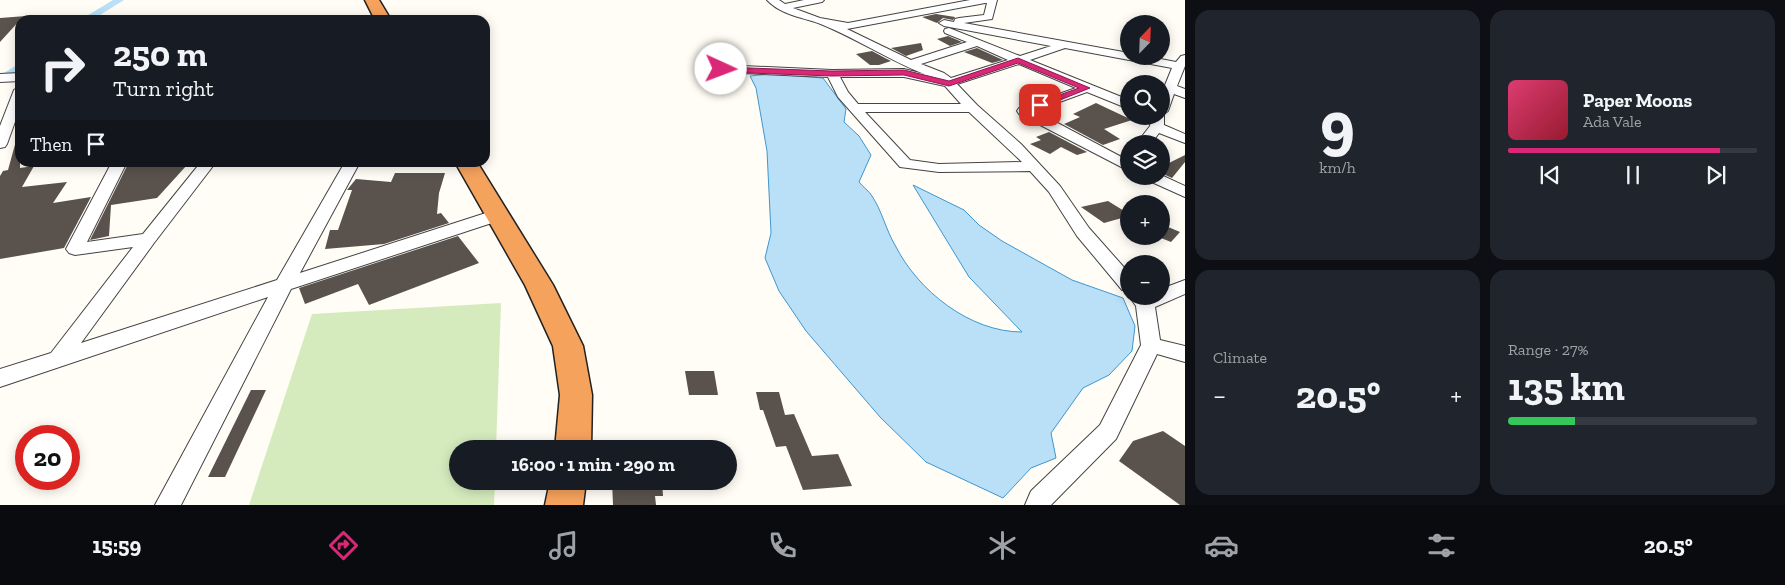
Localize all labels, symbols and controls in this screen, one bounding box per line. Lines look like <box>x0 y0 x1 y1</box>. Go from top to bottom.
north arrow <box>1120 15 1170 65</box>
map controls <box>1120 15 1170 305</box>
text: 250 m <box>113 33 207 75</box>
icon: right <box>30 35 95 100</box>
position arrow <box>694 42 746 94</box>
text: Turn right <box>113 75 214 102</box>
button: search <box>1120 75 1170 125</box>
pin <box>1019 84 1061 126</box>
text: 9 <box>1320 86 1355 164</box>
text: Paper Moons <box>1583 89 1692 112</box>
icon: arrive <box>1026 91 1054 119</box>
text: Ada Vale <box>1583 112 1642 131</box>
icon: arrive <box>82 130 110 158</box>
text: Then <box>30 133 72 156</box>
button: layers <box>1120 135 1170 185</box>
text: km/h <box>1319 158 1356 177</box>
icon: previous <box>1536 161 1564 189</box>
icon: pause <box>1619 161 1647 189</box>
icon: next <box>1702 161 1730 189</box>
button: + <box>1120 195 1170 245</box>
button: − <box>1120 255 1170 305</box>
text: Range · 27% <box>1508 340 1589 359</box>
text: Climate <box>1213 348 1267 367</box>
text: 135 km <box>1508 364 1625 410</box>
text: 20.5° <box>1296 372 1380 418</box>
text: − <box>1213 379 1226 412</box>
text: + <box>1450 379 1462 412</box>
speed limit sign: 20 <box>15 425 80 490</box>
text: 16:00 · 1 min · 290 m <box>511 453 675 476</box>
icon: directions <box>326 528 361 563</box>
icon: music <box>546 528 581 563</box>
icon: phone <box>765 528 800 563</box>
icon: climate <box>985 528 1020 563</box>
icon: car <box>1204 528 1239 563</box>
icon: filters <box>1424 528 1459 563</box>
text: 15:59 <box>92 532 141 559</box>
text: 20.5° <box>1644 532 1693 559</box>

